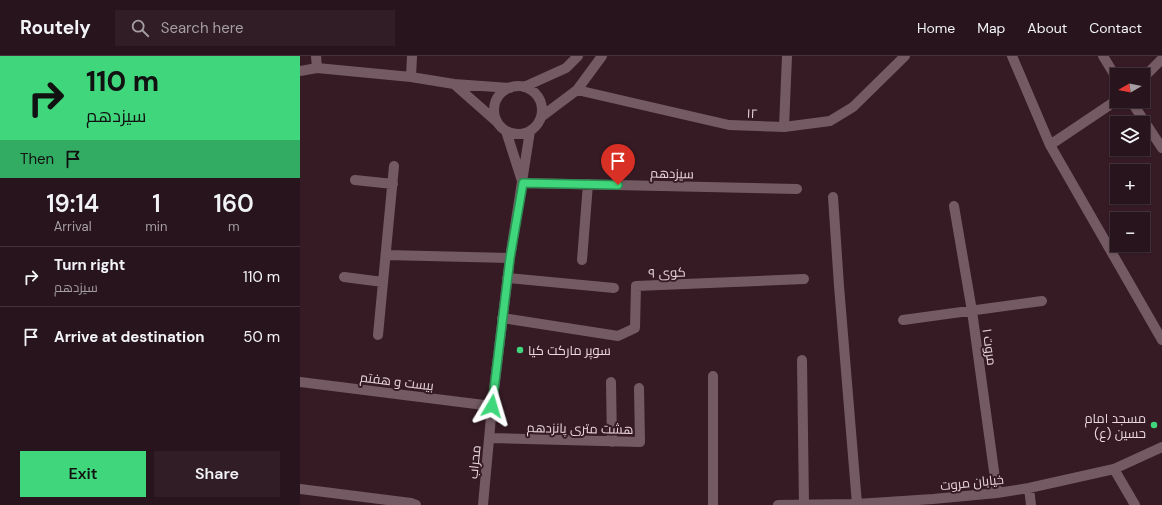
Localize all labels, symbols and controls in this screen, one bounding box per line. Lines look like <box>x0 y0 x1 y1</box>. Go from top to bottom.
search box <box>115 10 395 46</box>
text: Routely <box>20 15 91 40</box>
icon: search <box>129 17 151 39</box>
text: Search here <box>161 18 243 38</box>
text: Home <box>917 19 955 37</box>
text: Map <box>977 19 1005 37</box>
text: About <box>1027 19 1067 37</box>
text: Contact <box>1089 19 1142 37</box>
text: 110 m <box>86 63 159 100</box>
north arrow <box>1110 68 1150 108</box>
map controls <box>1110 68 1150 252</box>
icon: right <box>20 72 72 124</box>
text: سیزدهم <box>86 104 146 128</box>
street label: ۱۲ <box>746 105 758 122</box>
button: layers <box>1110 116 1150 156</box>
pin <box>601 144 635 185</box>
icon: arrive <box>62 148 84 170</box>
text: Then <box>20 149 54 169</box>
icon: arrive <box>607 150 629 172</box>
button: + <box>1110 164 1150 204</box>
street label: سیزدهم <box>650 165 694 183</box>
text: 19:14 <box>46 188 99 219</box>
text: 1 <box>152 188 161 219</box>
text: 160 <box>214 188 254 219</box>
button: − <box>1110 212 1150 252</box>
text: Arrival <box>54 218 92 235</box>
text: min <box>145 218 167 235</box>
text: m <box>228 218 239 235</box>
text: Turn right <box>54 255 125 275</box>
street label: کوی ۹ <box>648 263 686 282</box>
icon: right <box>20 266 42 288</box>
text: 110 m <box>243 267 280 287</box>
text: سیزدهم <box>54 279 98 296</box>
icon: arrive <box>20 326 42 348</box>
text: Arrive at destination <box>54 327 205 347</box>
text: 50 m <box>243 327 280 347</box>
street label: مروت ۱ <box>979 328 1001 367</box>
place label: سوپر مارکت کیا <box>528 342 611 360</box>
marker: سوپر مارکت کیا <box>515 345 525 355</box>
street label: بیست و هفتم <box>359 369 435 395</box>
position arrow <box>471 385 513 427</box>
place label: مسجد امام حسین (ع) <box>1084 410 1146 442</box>
street label: هشت متری پانزدهم <box>527 419 633 439</box>
marker: مسجد امام حسین (ع) <box>1149 420 1159 430</box>
street label: محراب <box>464 444 485 480</box>
button: Exit <box>20 451 146 497</box>
button: Share <box>154 451 280 497</box>
street label: خیابان مروت <box>939 471 1005 494</box>

